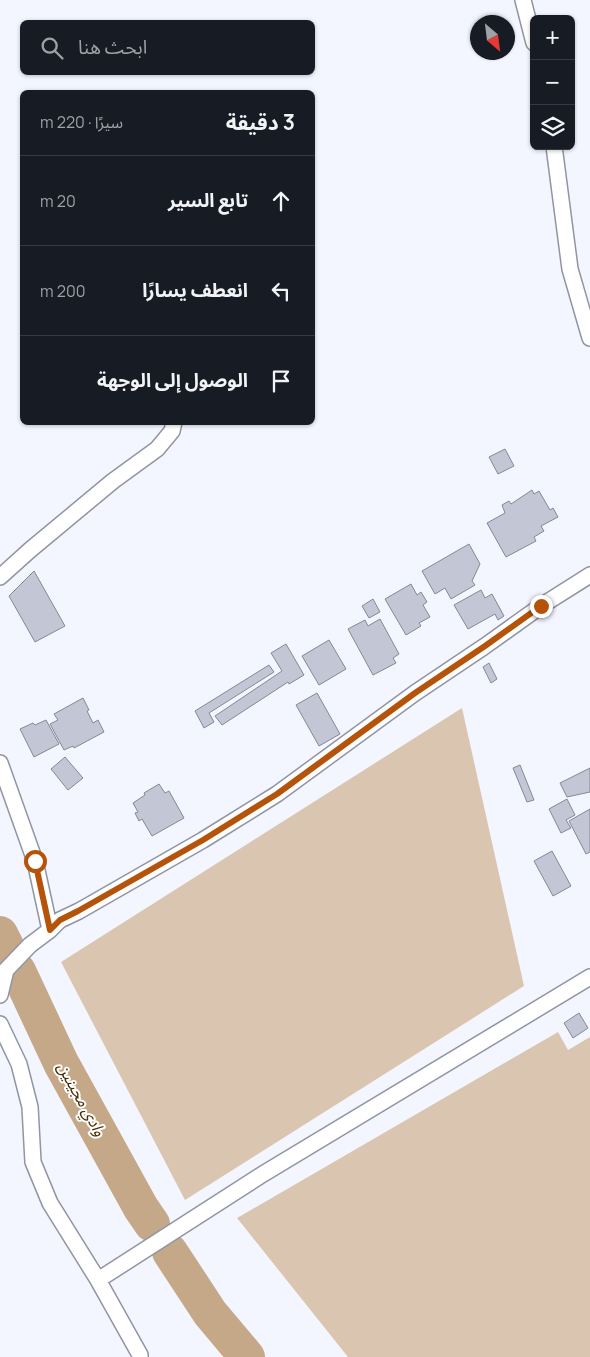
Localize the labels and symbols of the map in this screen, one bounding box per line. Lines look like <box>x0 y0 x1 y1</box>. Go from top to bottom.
north arrow <box>470 15 515 60</box>
route end <box>530 595 553 618</box>
route start <box>24 850 47 873</box>
water label: وادي مجينين <box>50 1058 111 1141</box>

